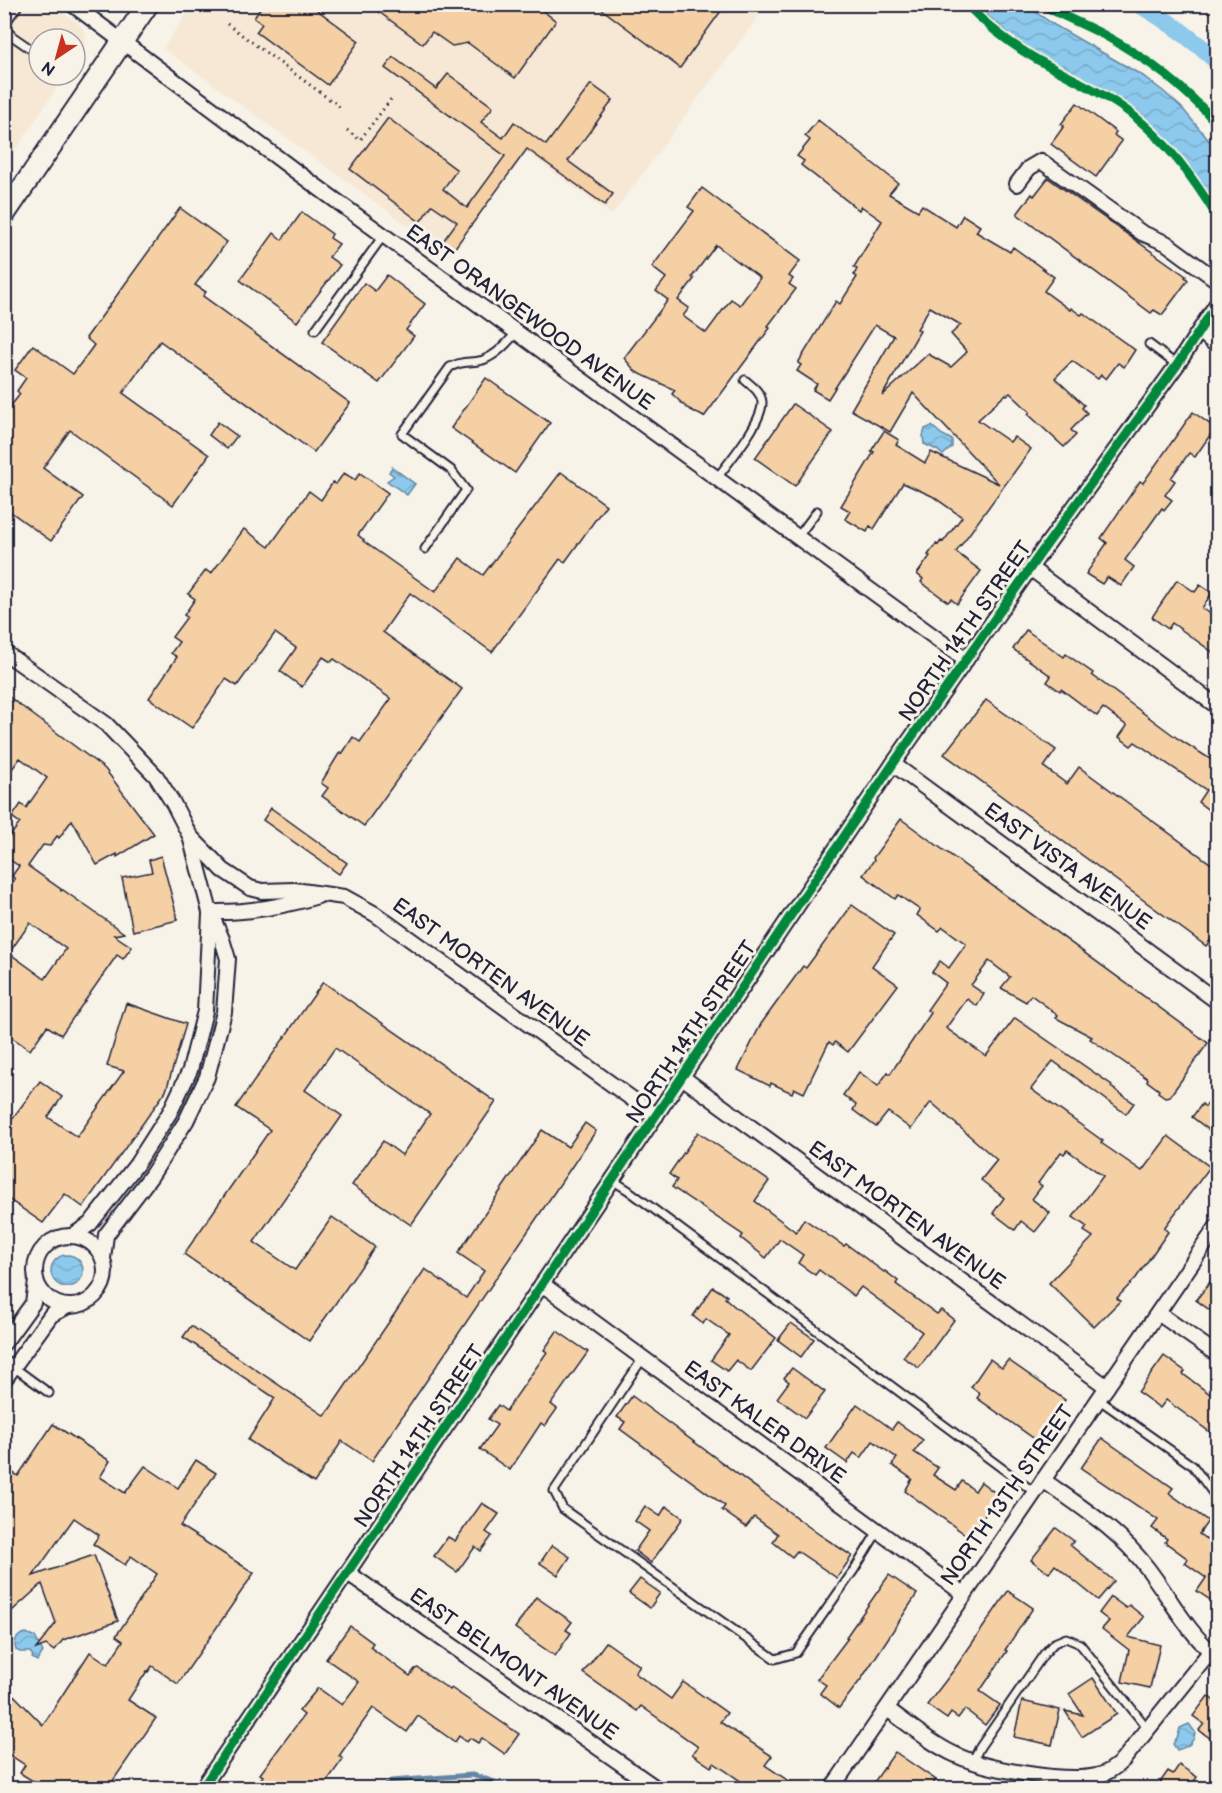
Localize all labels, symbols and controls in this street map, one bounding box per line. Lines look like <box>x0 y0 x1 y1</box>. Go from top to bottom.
north arrow <box>27 27 87 87</box>
text: N <box>39 57 60 79</box>
street label: EAST ORANGEWOOD AVENUE <box>401 219 659 416</box>
street label: NORTH 14TH STREET <box>894 536 1037 726</box>
street label: EAST VISTA AVENUE <box>979 797 1156 935</box>
street label: EAST MORTEN AVENUE <box>387 893 594 1052</box>
street label: NORTH 14TH STREET <box>621 936 762 1128</box>
street label: EAST MORTEN AVENUE <box>803 1136 1010 1295</box>
street label: NORTH 14TH STREET <box>349 1340 490 1532</box>
street label: EAST KALER DRIVE <box>679 1355 850 1489</box>
street label: NORTH 13TH STREET <box>936 1400 1079 1590</box>
street label: EAST BELMONT AVENUE <box>405 1583 623 1746</box>

